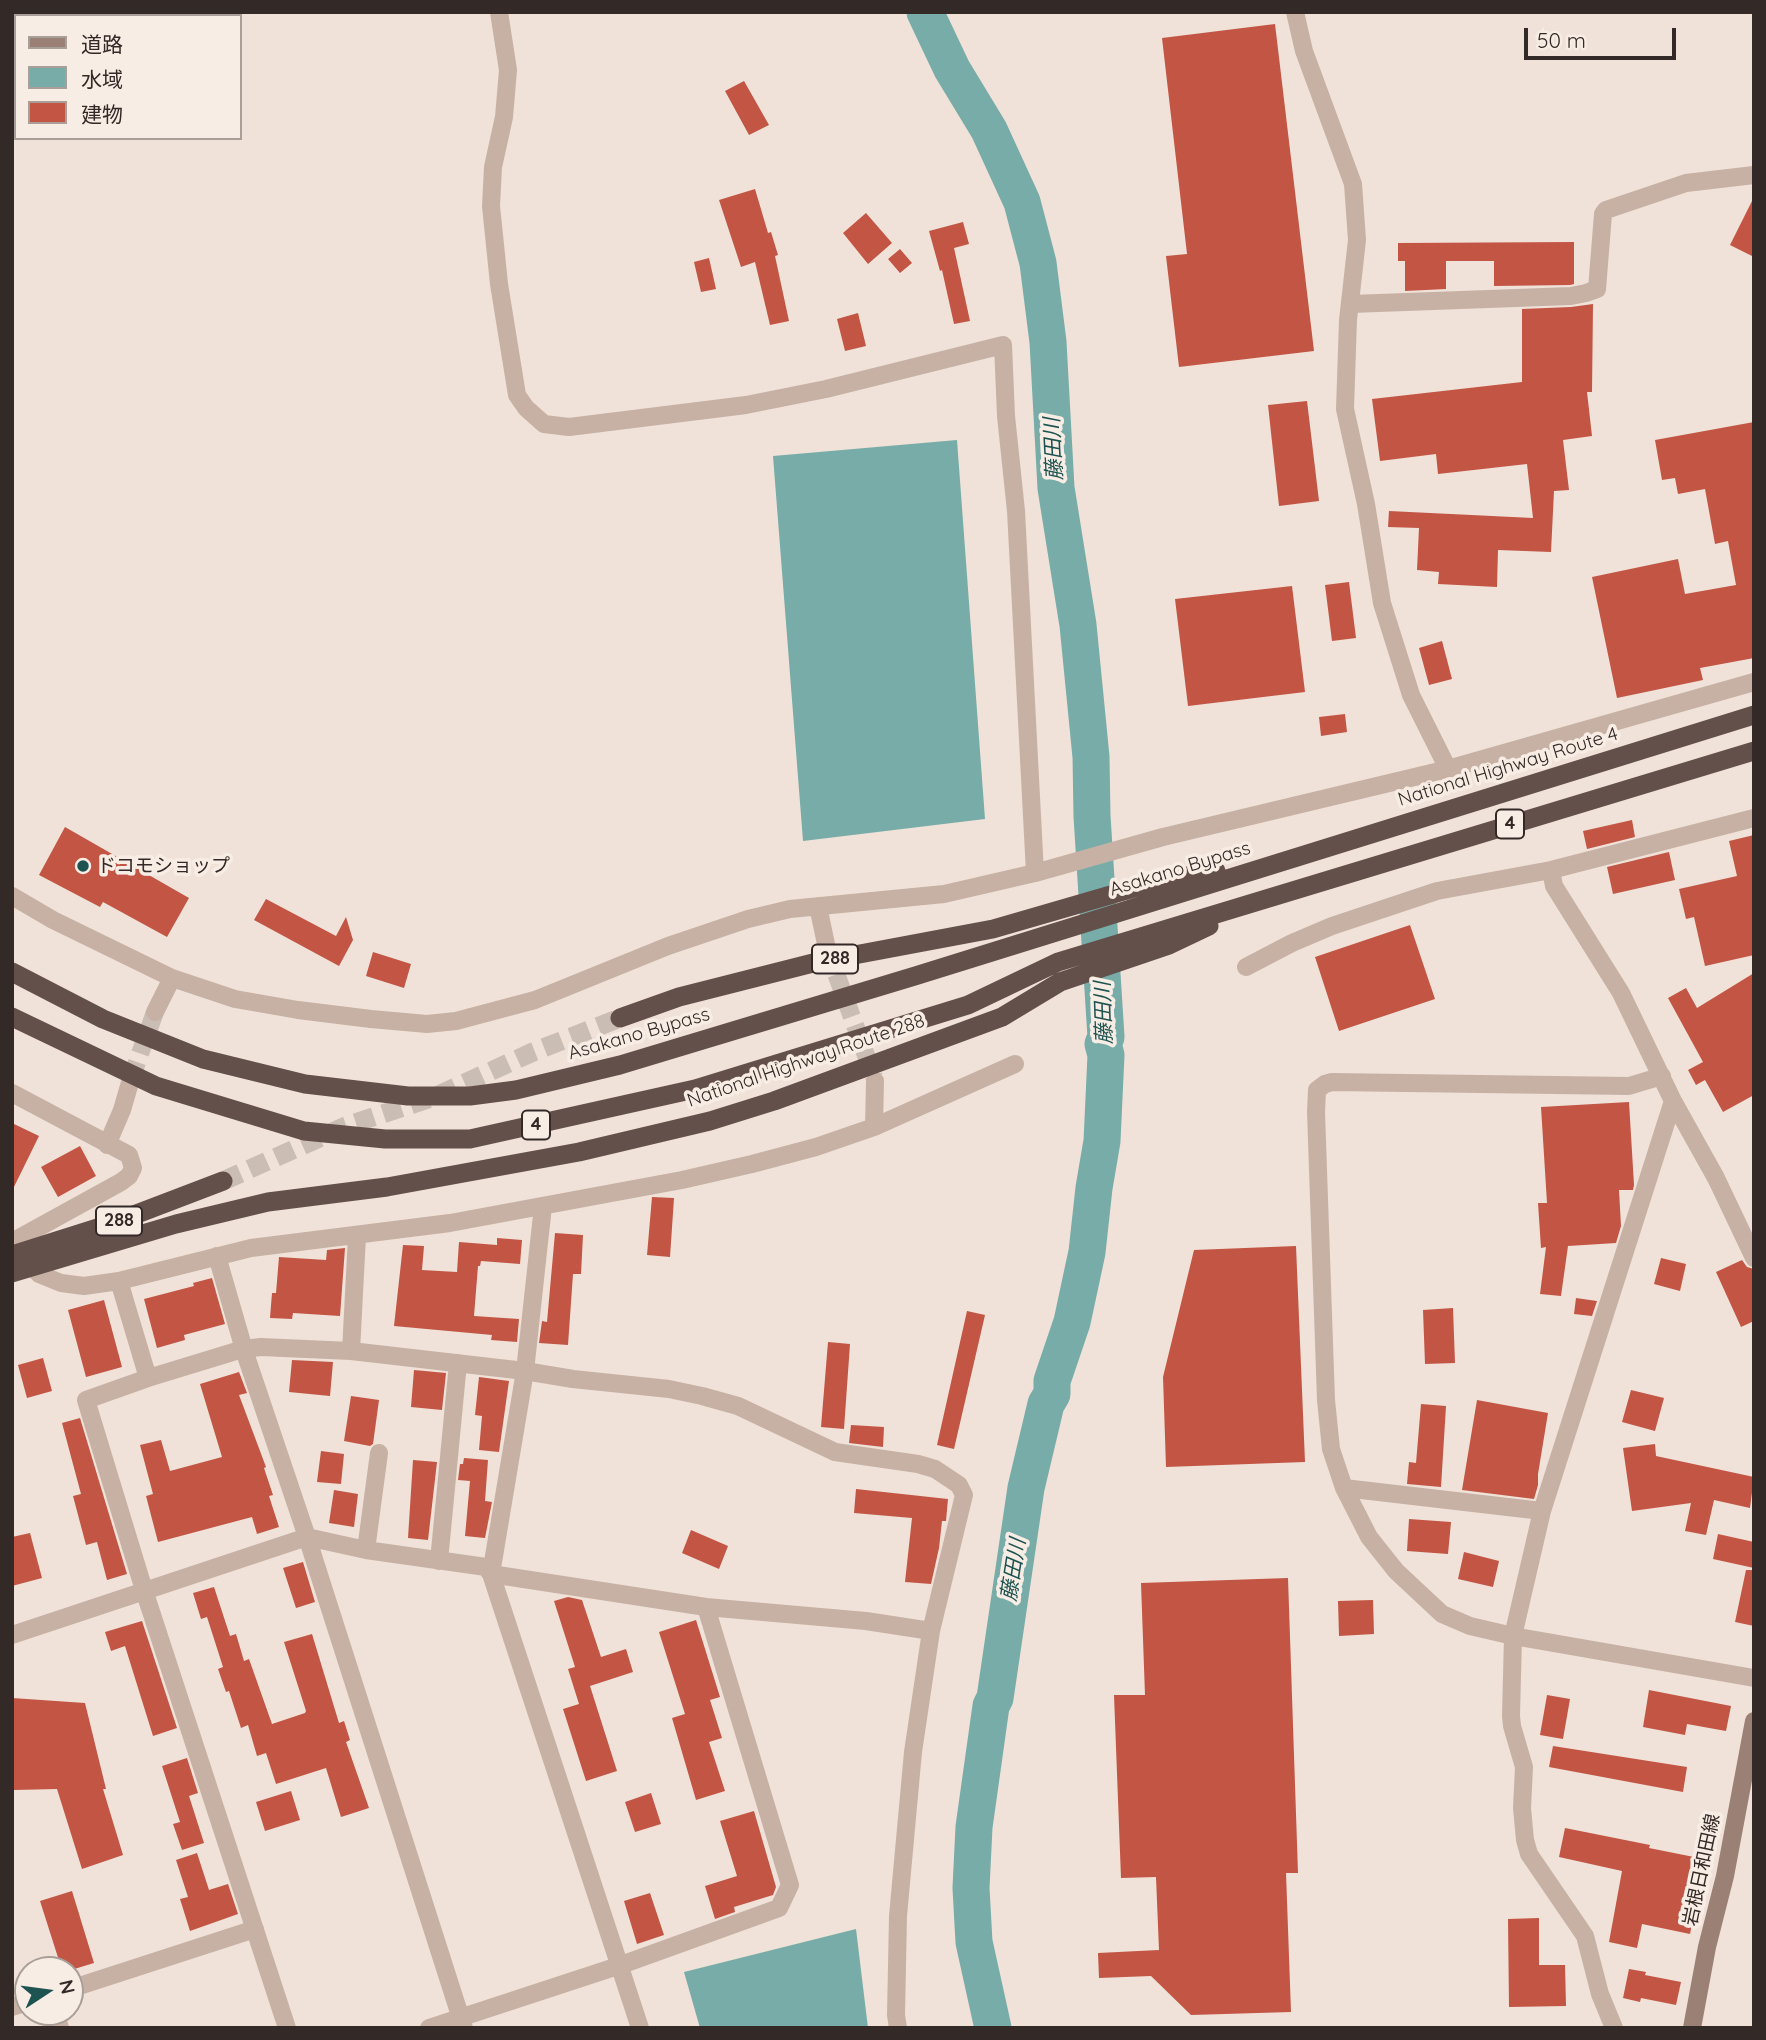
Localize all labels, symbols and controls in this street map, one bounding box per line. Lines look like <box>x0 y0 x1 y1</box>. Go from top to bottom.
legend <box>14 14 242 140</box>
scale bar <box>1528 14 1680 58</box>
text: 50 m <box>1537 27 1586 53</box>
text: 道路 <box>81 31 123 57</box>
text: 水域 <box>81 66 123 92</box>
text: 建物 <box>81 101 123 127</box>
water label: 藤田川 <box>1040 417 1068 481</box>
street label: National Highway Route 4 <box>1395 723 1621 811</box>
road number: 4 <box>1496 810 1524 838</box>
street label: Asakano Bypass <box>1107 837 1253 901</box>
place label: ドコモショップ <box>97 855 230 877</box>
marker: ドコモショップ <box>75 858 91 874</box>
road number: 288 <box>812 944 858 974</box>
water label: 藤田川 <box>1090 981 1118 1045</box>
street label: Asakano Bypass <box>566 1003 712 1065</box>
street label: National Highway Route 288 <box>684 1010 928 1112</box>
road number: 4 <box>522 1110 550 1140</box>
road number: 288 <box>96 1206 142 1236</box>
water label: 藤田川 <box>997 1537 1031 1603</box>
street label: 岩根日和田線 <box>1679 1812 1725 1928</box>
north arrow <box>14 1956 84 2026</box>
text: N <box>54 1977 81 1996</box>

